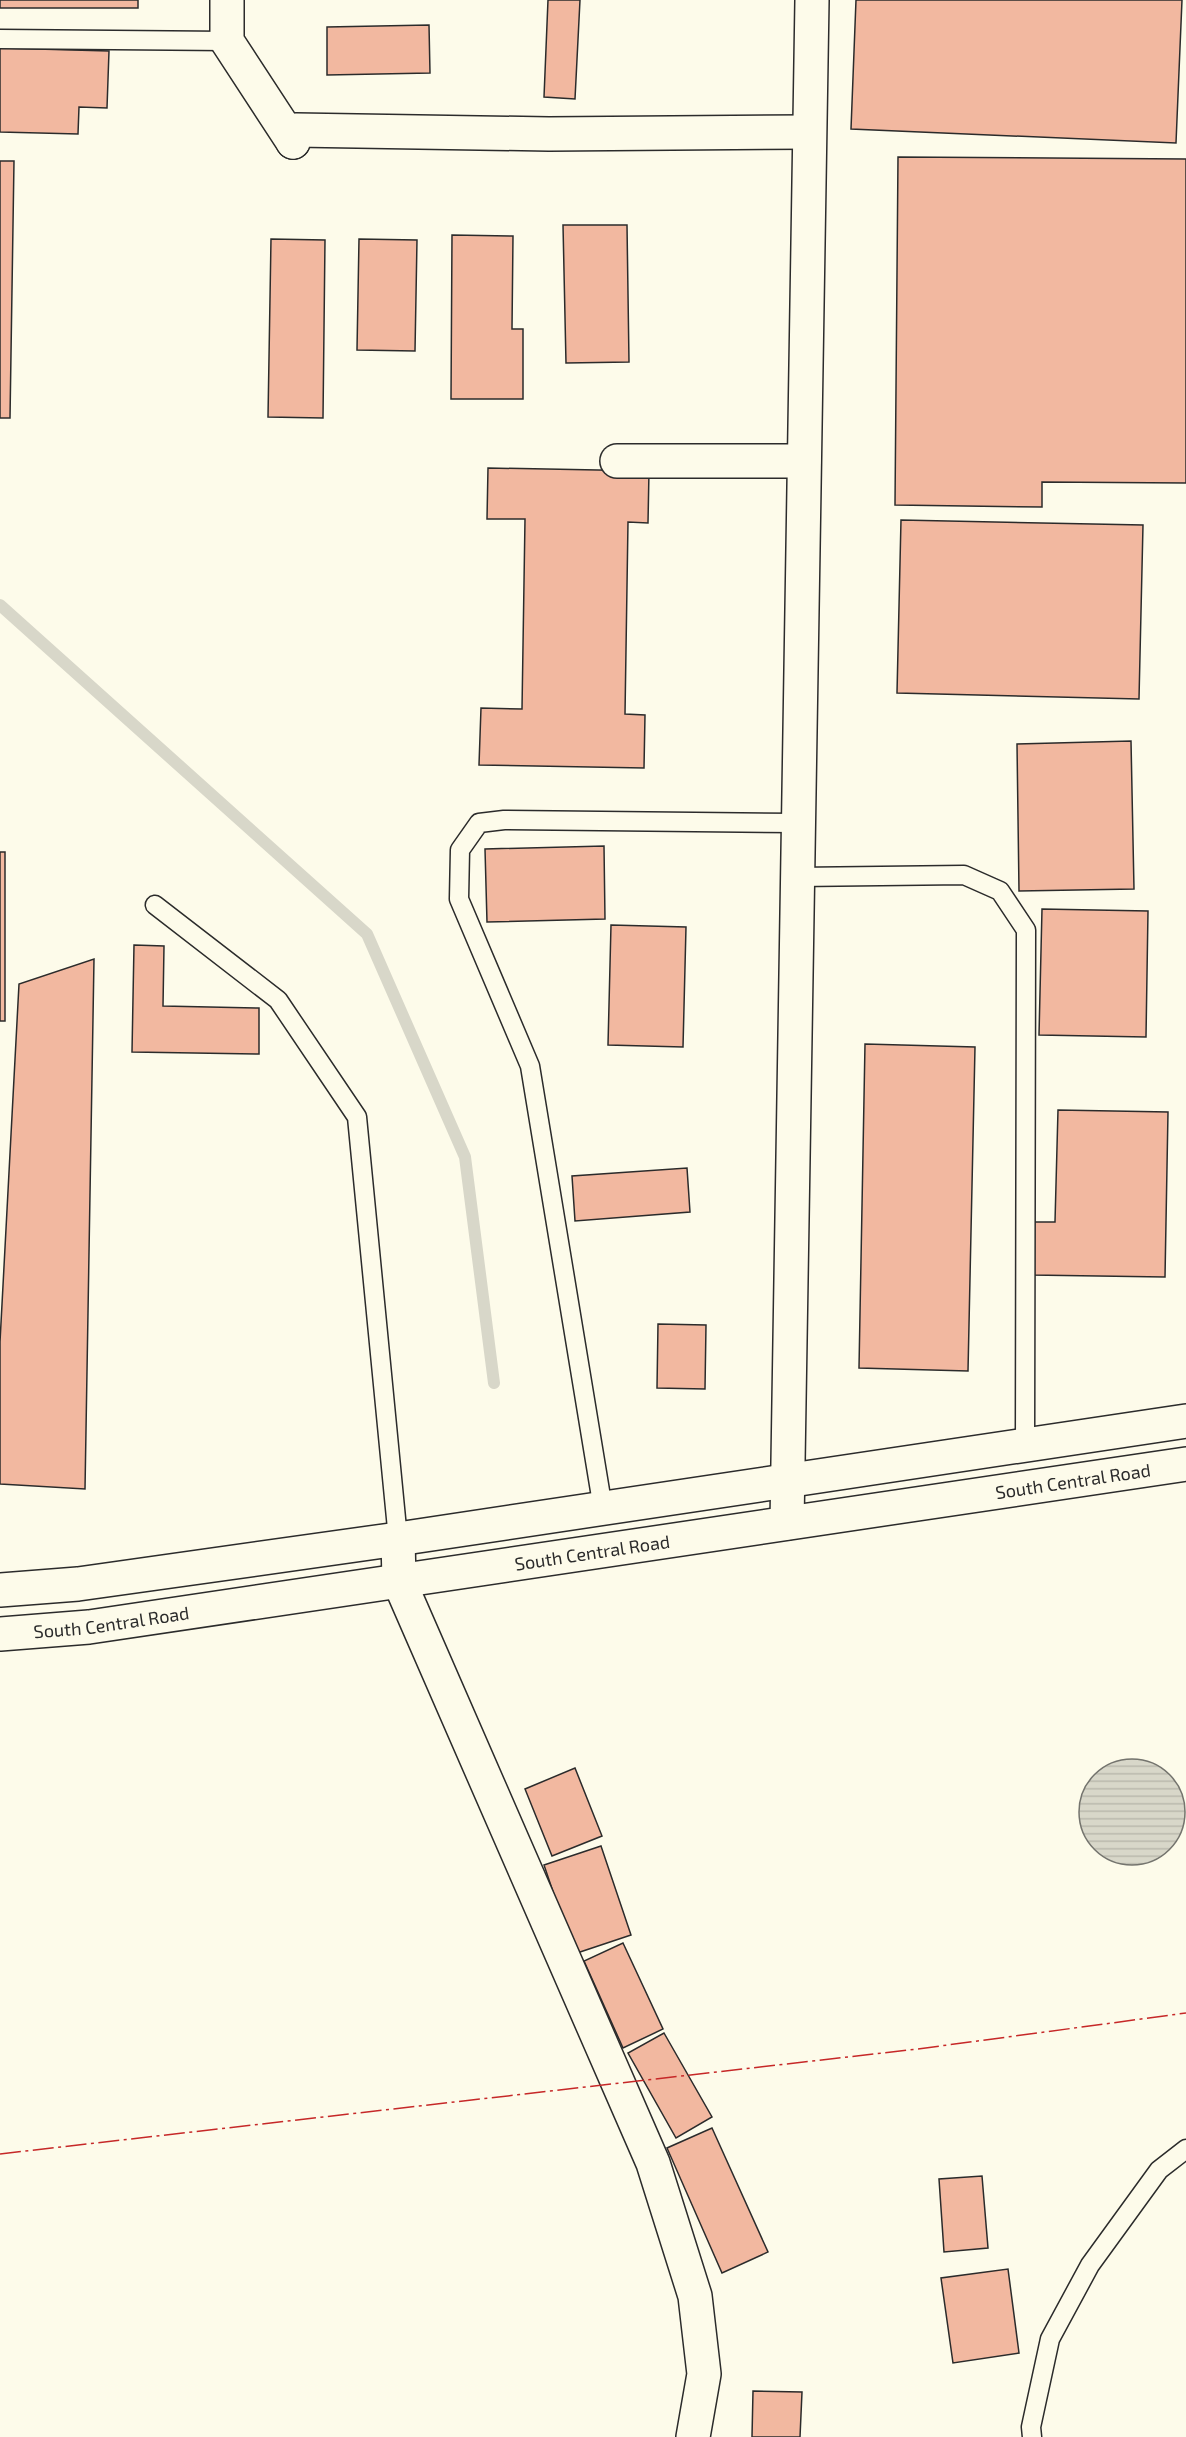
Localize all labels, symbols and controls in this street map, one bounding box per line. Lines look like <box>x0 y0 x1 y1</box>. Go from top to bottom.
street label: South Central Road <box>994 1458 1152 1503</box>
street label: South Central Road <box>513 1530 671 1575</box>
street label: South Central Road <box>33 1601 191 1642</box>

